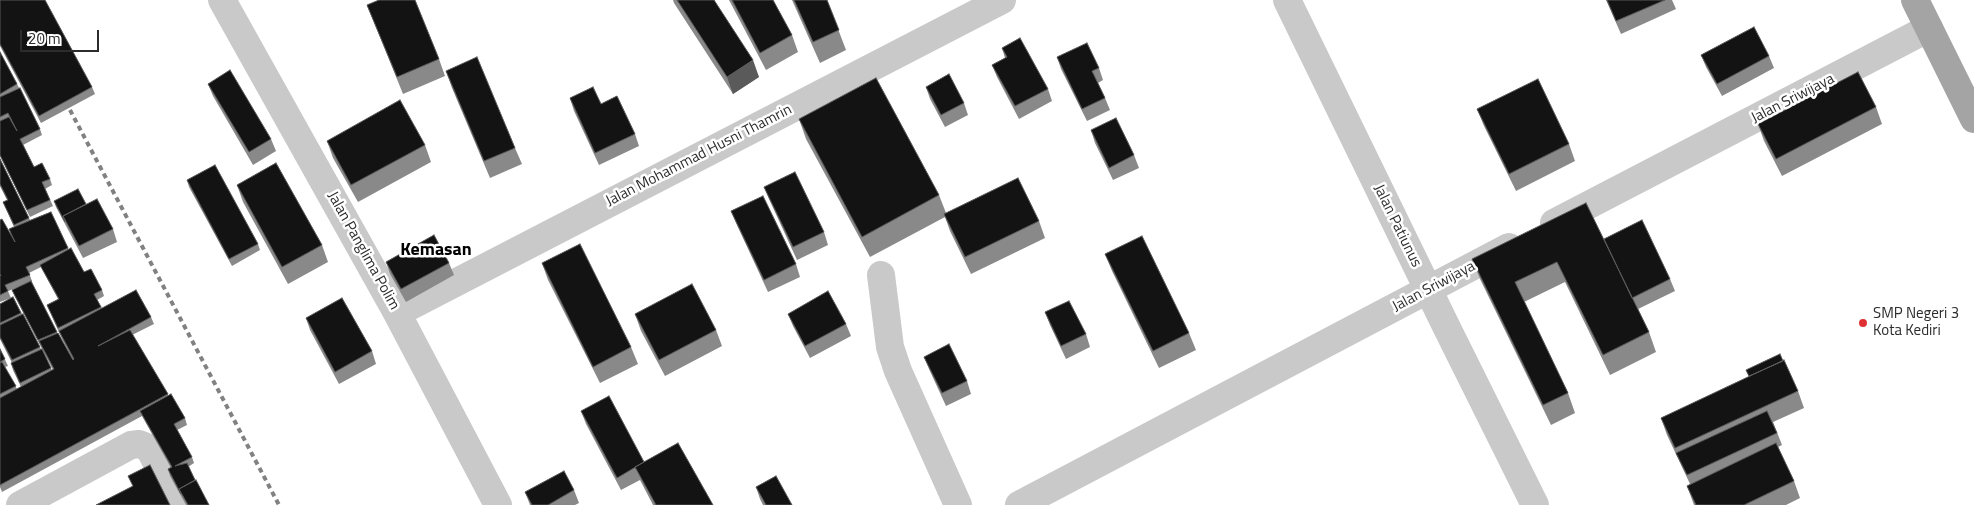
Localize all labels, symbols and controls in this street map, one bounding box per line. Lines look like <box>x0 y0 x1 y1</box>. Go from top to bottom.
scale bar <box>22 20 101 52</box>
text: 20 m <box>28 27 61 50</box>
street label: Jalan Sriwijaya <box>1748 70 1838 128</box>
street label: Jalan Mohammad Husni Thamrin <box>603 101 795 211</box>
street label: Jalan Patiunus <box>1369 182 1425 270</box>
street label: Jalan Panglima Polim <box>323 189 403 313</box>
district label: Kemasan <box>400 240 472 262</box>
street label: Jalan Sriwijaya <box>1390 258 1478 316</box>
place label: SMP Negeri 3 Kota Kediri <box>1873 305 1959 340</box>
marker: SMP Negeri 3 Kota Kediri <box>1857 317 1869 329</box>

